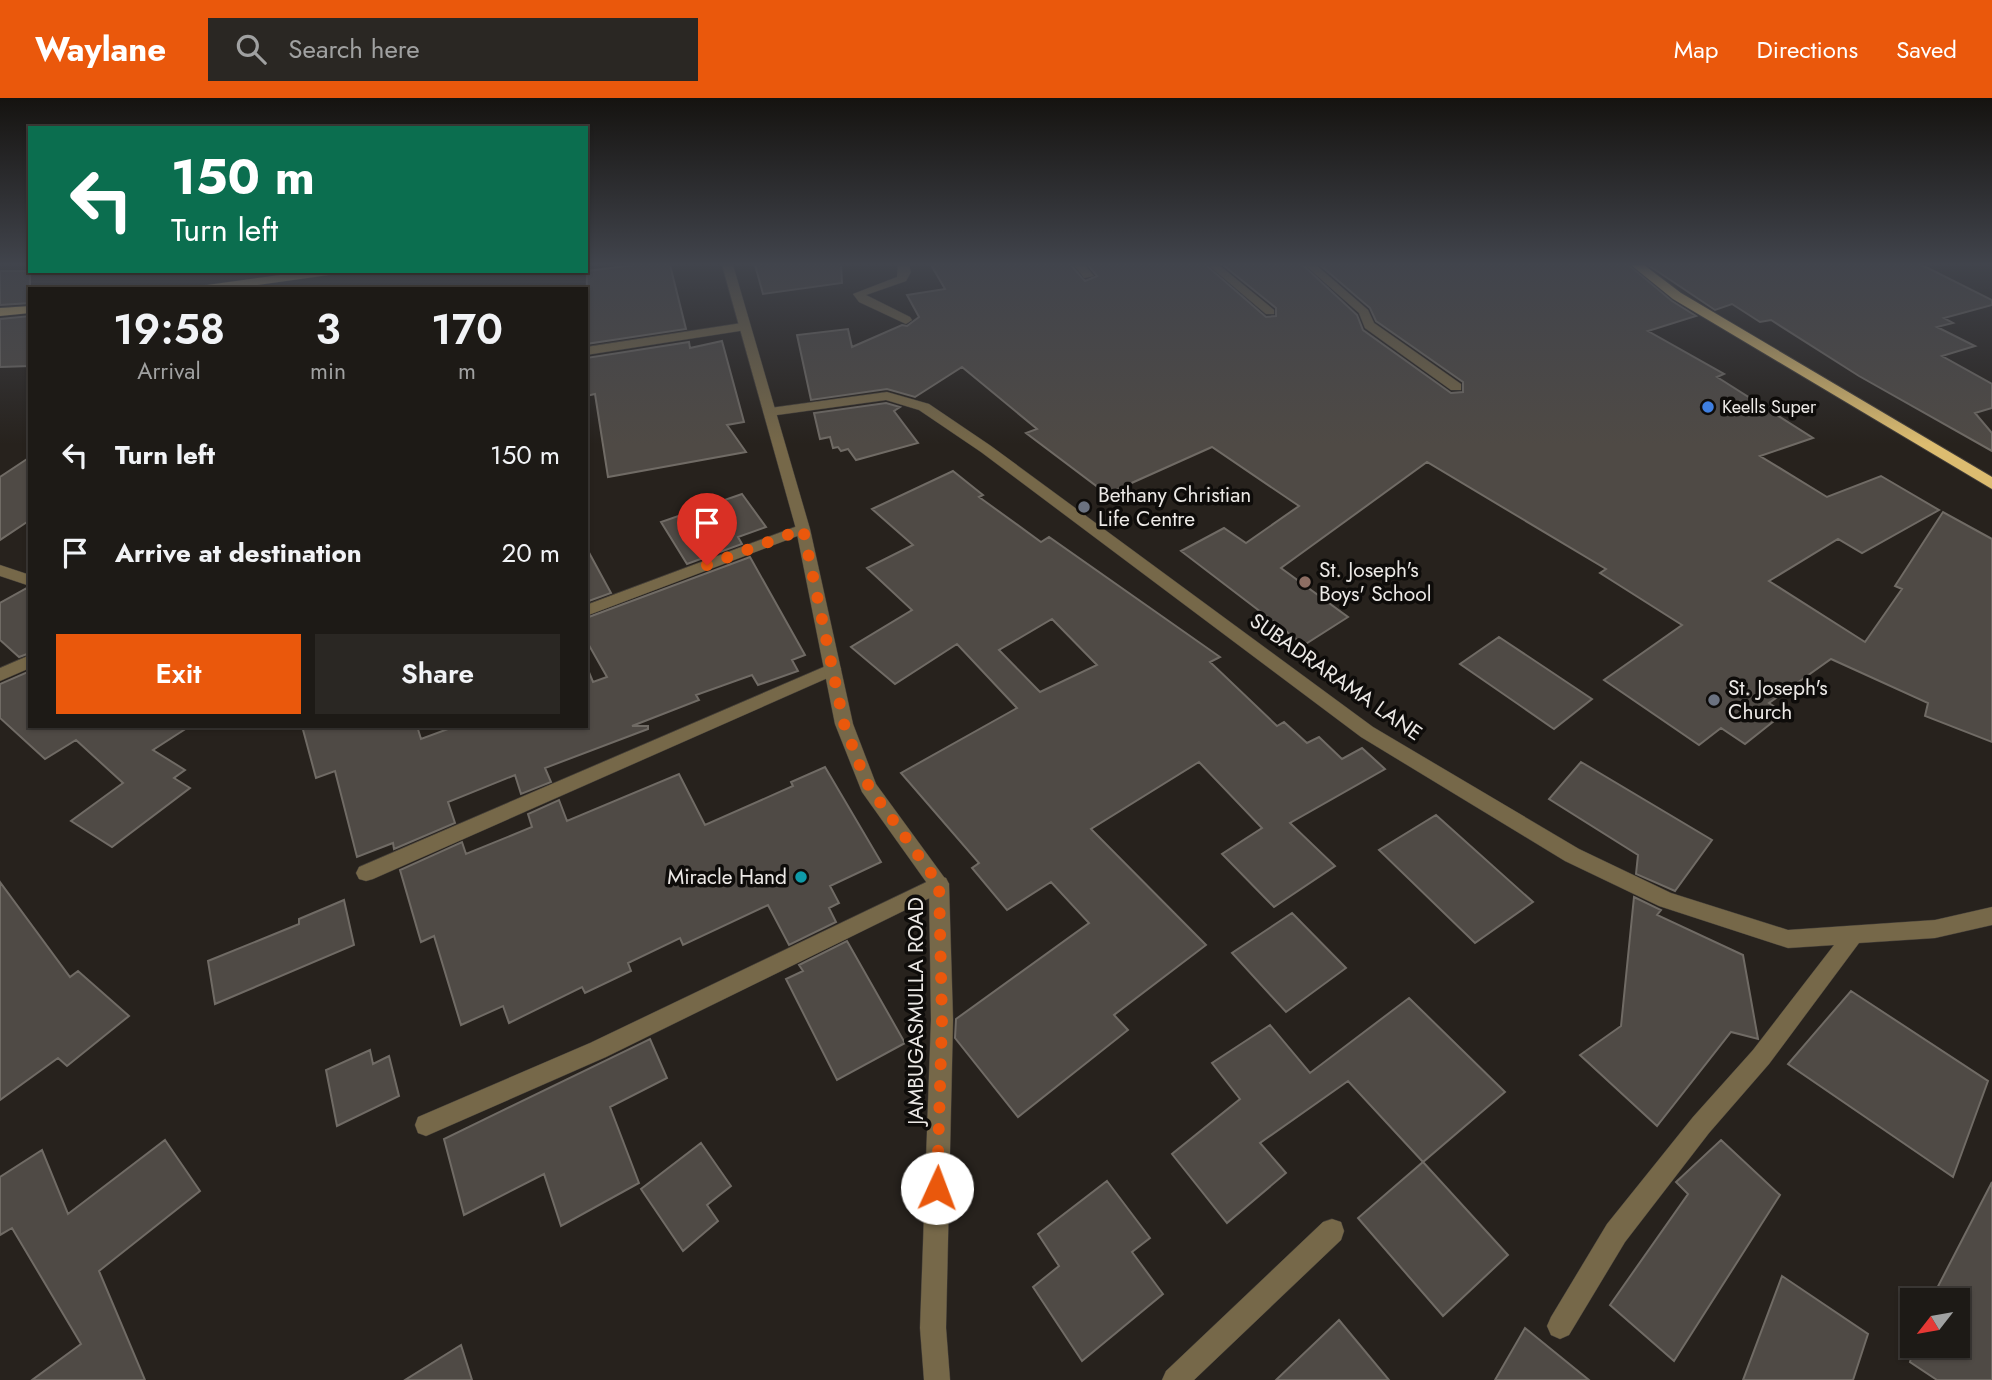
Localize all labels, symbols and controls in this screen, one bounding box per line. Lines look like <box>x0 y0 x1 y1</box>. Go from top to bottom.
search box <box>208 18 698 81</box>
text: Waylane <box>35 26 166 73</box>
icon: search <box>232 30 270 68</box>
text: Search here <box>288 30 420 68</box>
text: Map <box>1674 32 1719 67</box>
text: Directions <box>1757 32 1858 67</box>
text: Saved <box>1896 32 1957 67</box>
text: 150 m <box>171 142 315 212</box>
icon: left <box>56 154 147 245</box>
text: Turn left <box>171 207 278 253</box>
text: 19:58 <box>113 299 225 360</box>
text: 3 <box>315 299 341 360</box>
text: 170 <box>431 299 503 360</box>
text: Arrival <box>137 354 201 388</box>
text: min <box>310 354 346 388</box>
text: m <box>458 354 476 388</box>
place label: Keells Super <box>1722 394 1817 420</box>
marker: Keells Super <box>1700 399 1716 415</box>
icon: left <box>56 436 94 474</box>
text: Turn left <box>115 436 215 474</box>
text: 150 m <box>490 436 560 474</box>
place label: Bethany Christian Life Centre <box>1098 480 1251 534</box>
pin <box>677 493 737 565</box>
marker: Bethany Christian Life Centre <box>1076 499 1092 515</box>
icon: arrive <box>688 504 726 542</box>
icon: arrive <box>56 534 94 572</box>
text: Arrive at destination <box>115 534 362 572</box>
text: 20 m <box>502 534 560 572</box>
place label: St. Joseph's Boys' School <box>1319 555 1432 609</box>
marker: St. Joseph's Boys' School <box>1297 574 1313 590</box>
street label: SUBADRARAMA LANE <box>1244 606 1428 748</box>
button: Exit <box>56 634 301 714</box>
button: Share <box>315 634 560 714</box>
place label: St. Joseph's Church <box>1728 673 1828 727</box>
marker: St. Joseph's Church <box>1706 692 1722 708</box>
place label: Miracle Hand <box>667 862 787 892</box>
marker: Miracle Hand <box>793 869 809 885</box>
street label: JAMBUGASMULLA ROAD <box>901 897 931 1128</box>
position arrow <box>900 1151 974 1225</box>
north arrow <box>1900 1288 1970 1358</box>
map controls <box>1900 1288 1970 1358</box>

